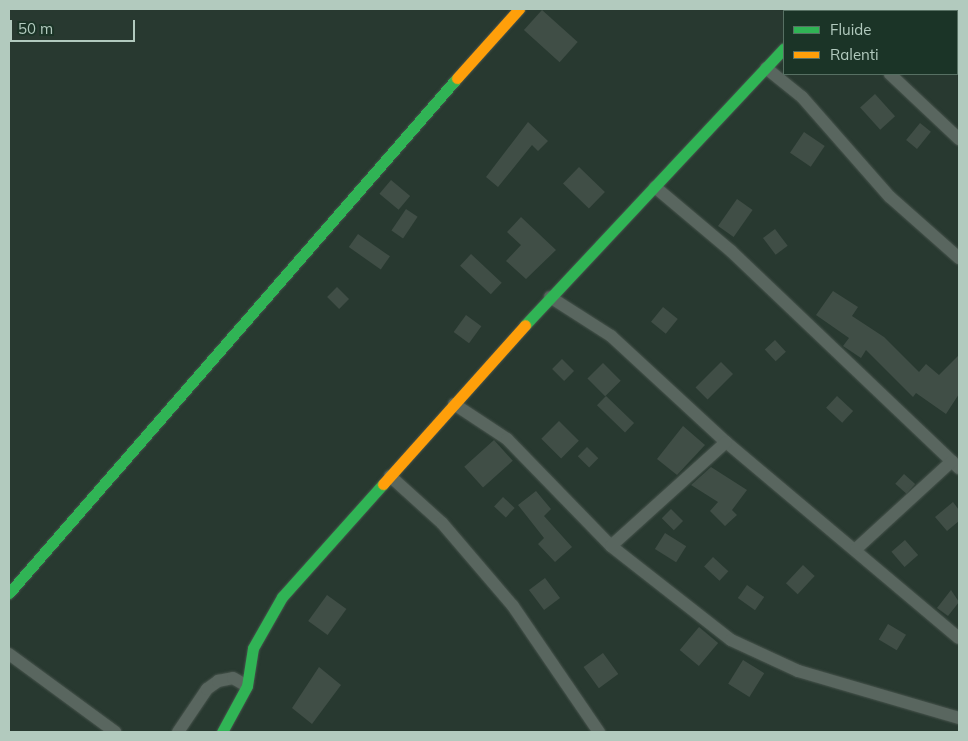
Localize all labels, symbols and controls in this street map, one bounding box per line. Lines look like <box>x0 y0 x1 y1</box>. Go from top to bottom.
scale bar <box>12 10 138 42</box>
legend <box>783 10 958 75</box>
text: 50 m <box>18 19 53 38</box>
text: Fluide <box>830 20 871 39</box>
text: Ralenti <box>830 45 879 64</box>

